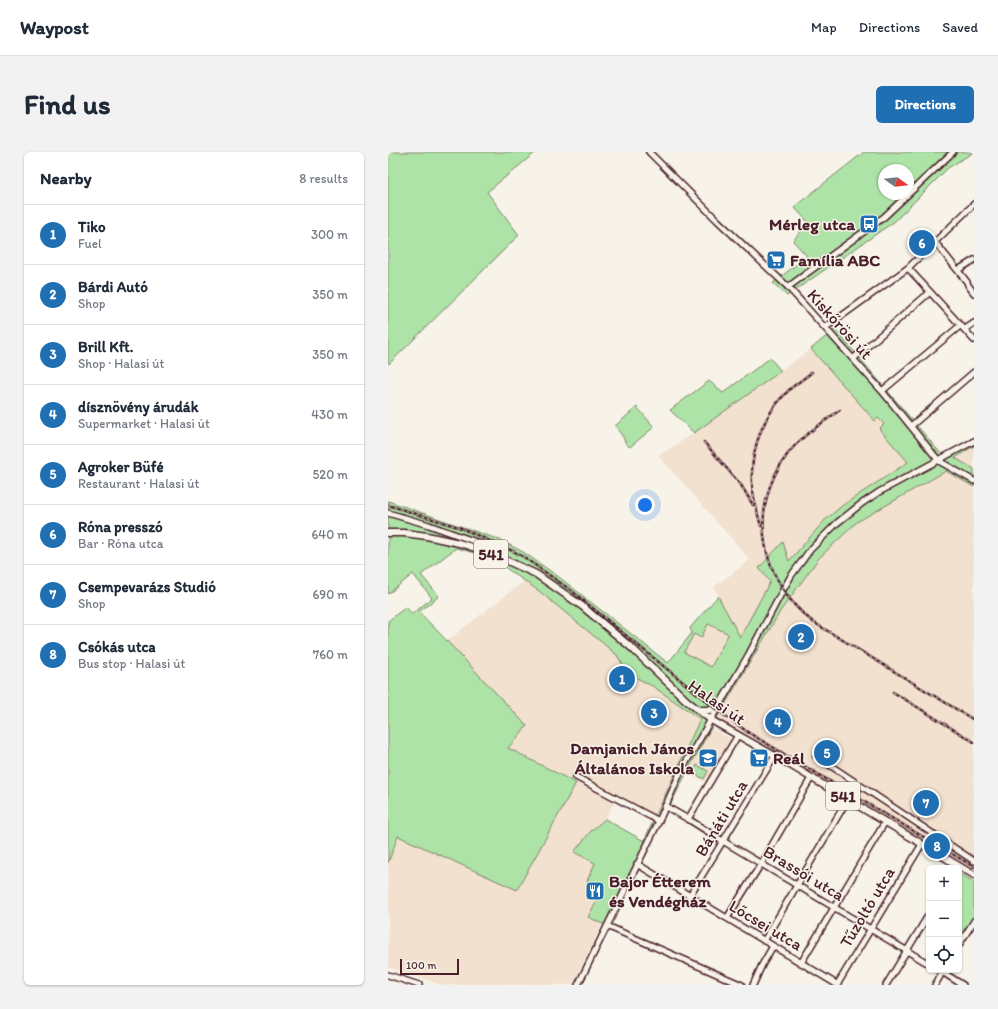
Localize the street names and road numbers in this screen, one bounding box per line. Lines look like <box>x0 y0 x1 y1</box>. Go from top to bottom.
street label: Kiskőrösi út <box>803 285 877 364</box>
road number: 541 <box>474 540 508 568</box>
street label: Halasi út <box>685 675 749 729</box>
street label: Bánáti utca <box>690 776 752 860</box>
road number: 541 <box>826 782 860 810</box>
street label: Brassói utca <box>760 841 848 905</box>
street label: Tűzoltó utca <box>835 863 899 951</box>
street label: Lőcsei utca <box>726 895 806 955</box>

